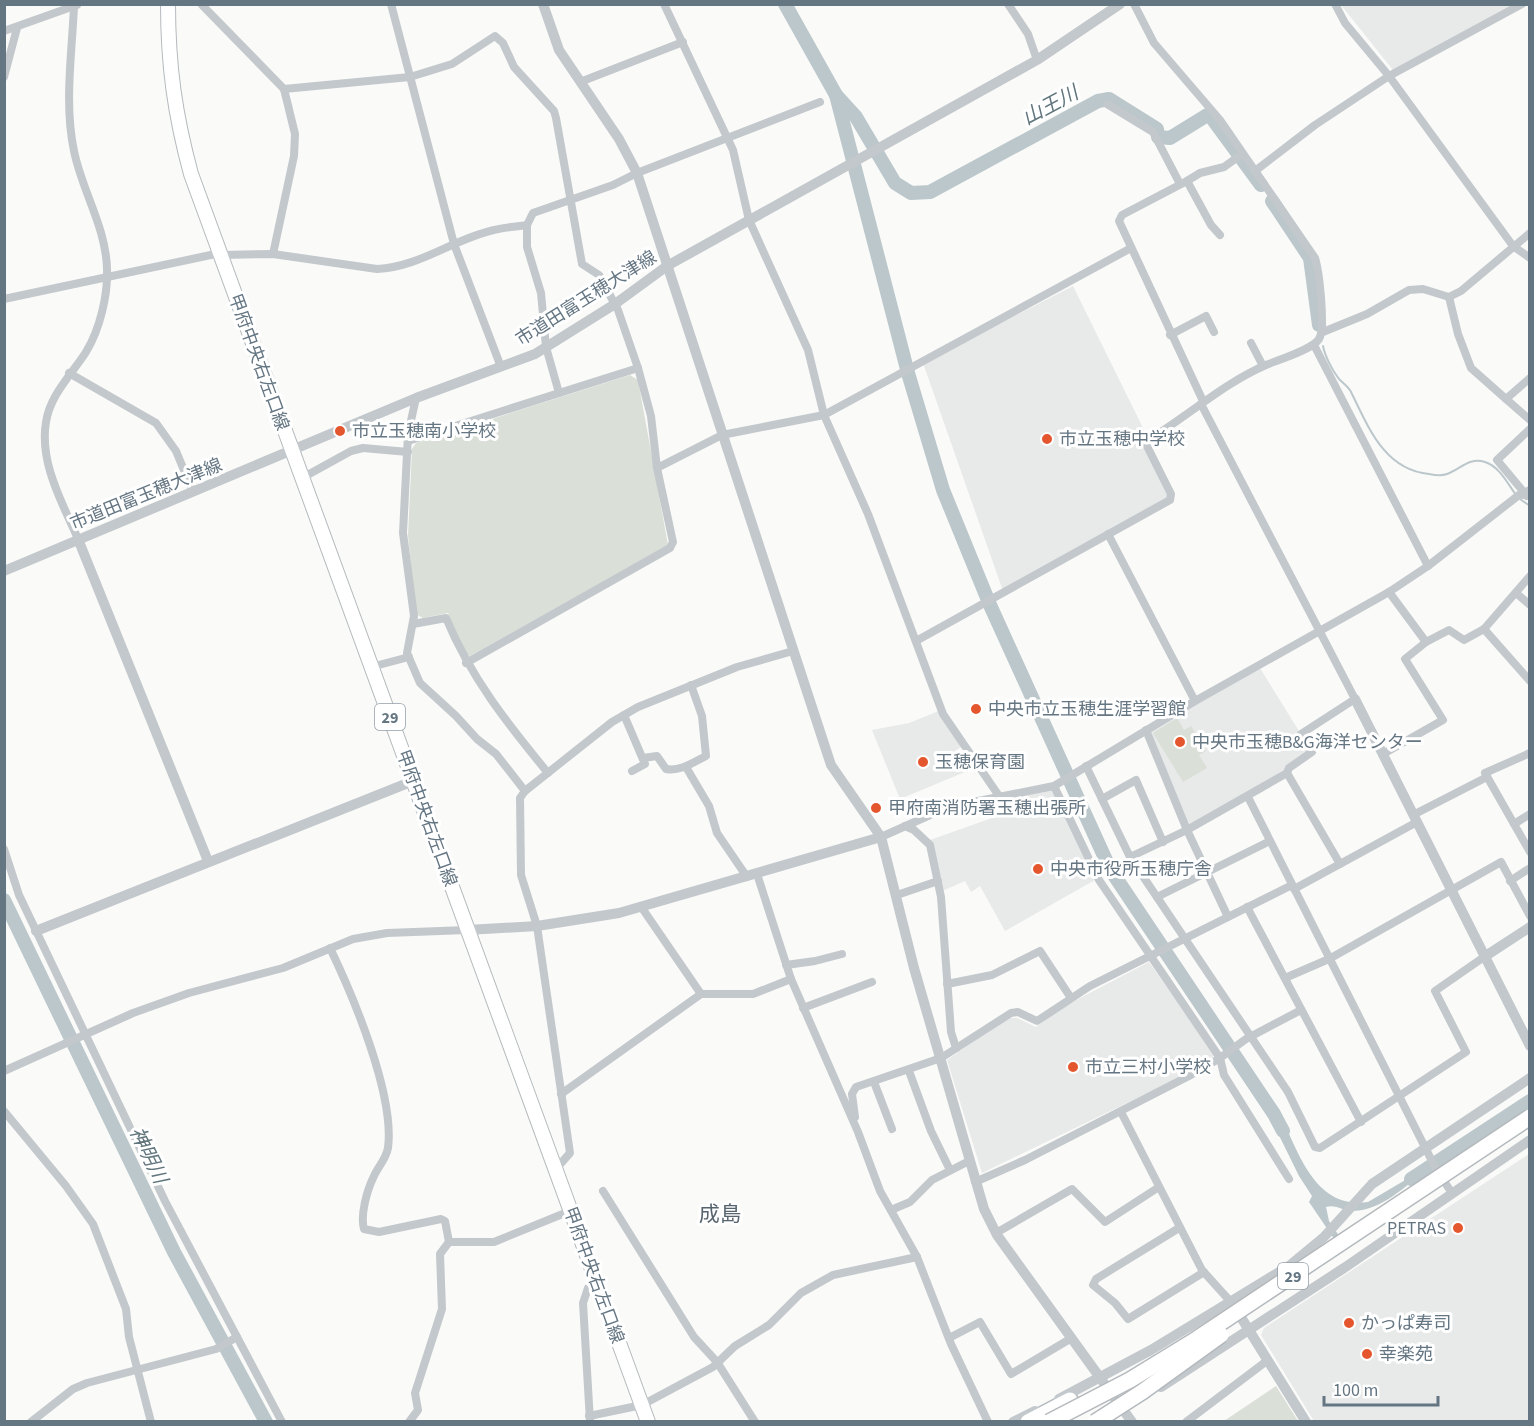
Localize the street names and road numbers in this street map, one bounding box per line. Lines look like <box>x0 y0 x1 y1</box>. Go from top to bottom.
street label: 市道田富玉穂大津線 <box>511 245 662 352</box>
street label: 甲府中央右左口線 <box>222 290 295 434</box>
street label: 市道田富玉穂大津線 <box>66 453 226 536</box>
road number: 29 <box>375 704 405 730</box>
street label: 甲府中央右左口線 <box>390 746 463 890</box>
street label: 甲府中央右左口線 <box>557 1203 630 1347</box>
road number: 29 <box>1278 1263 1308 1289</box>

